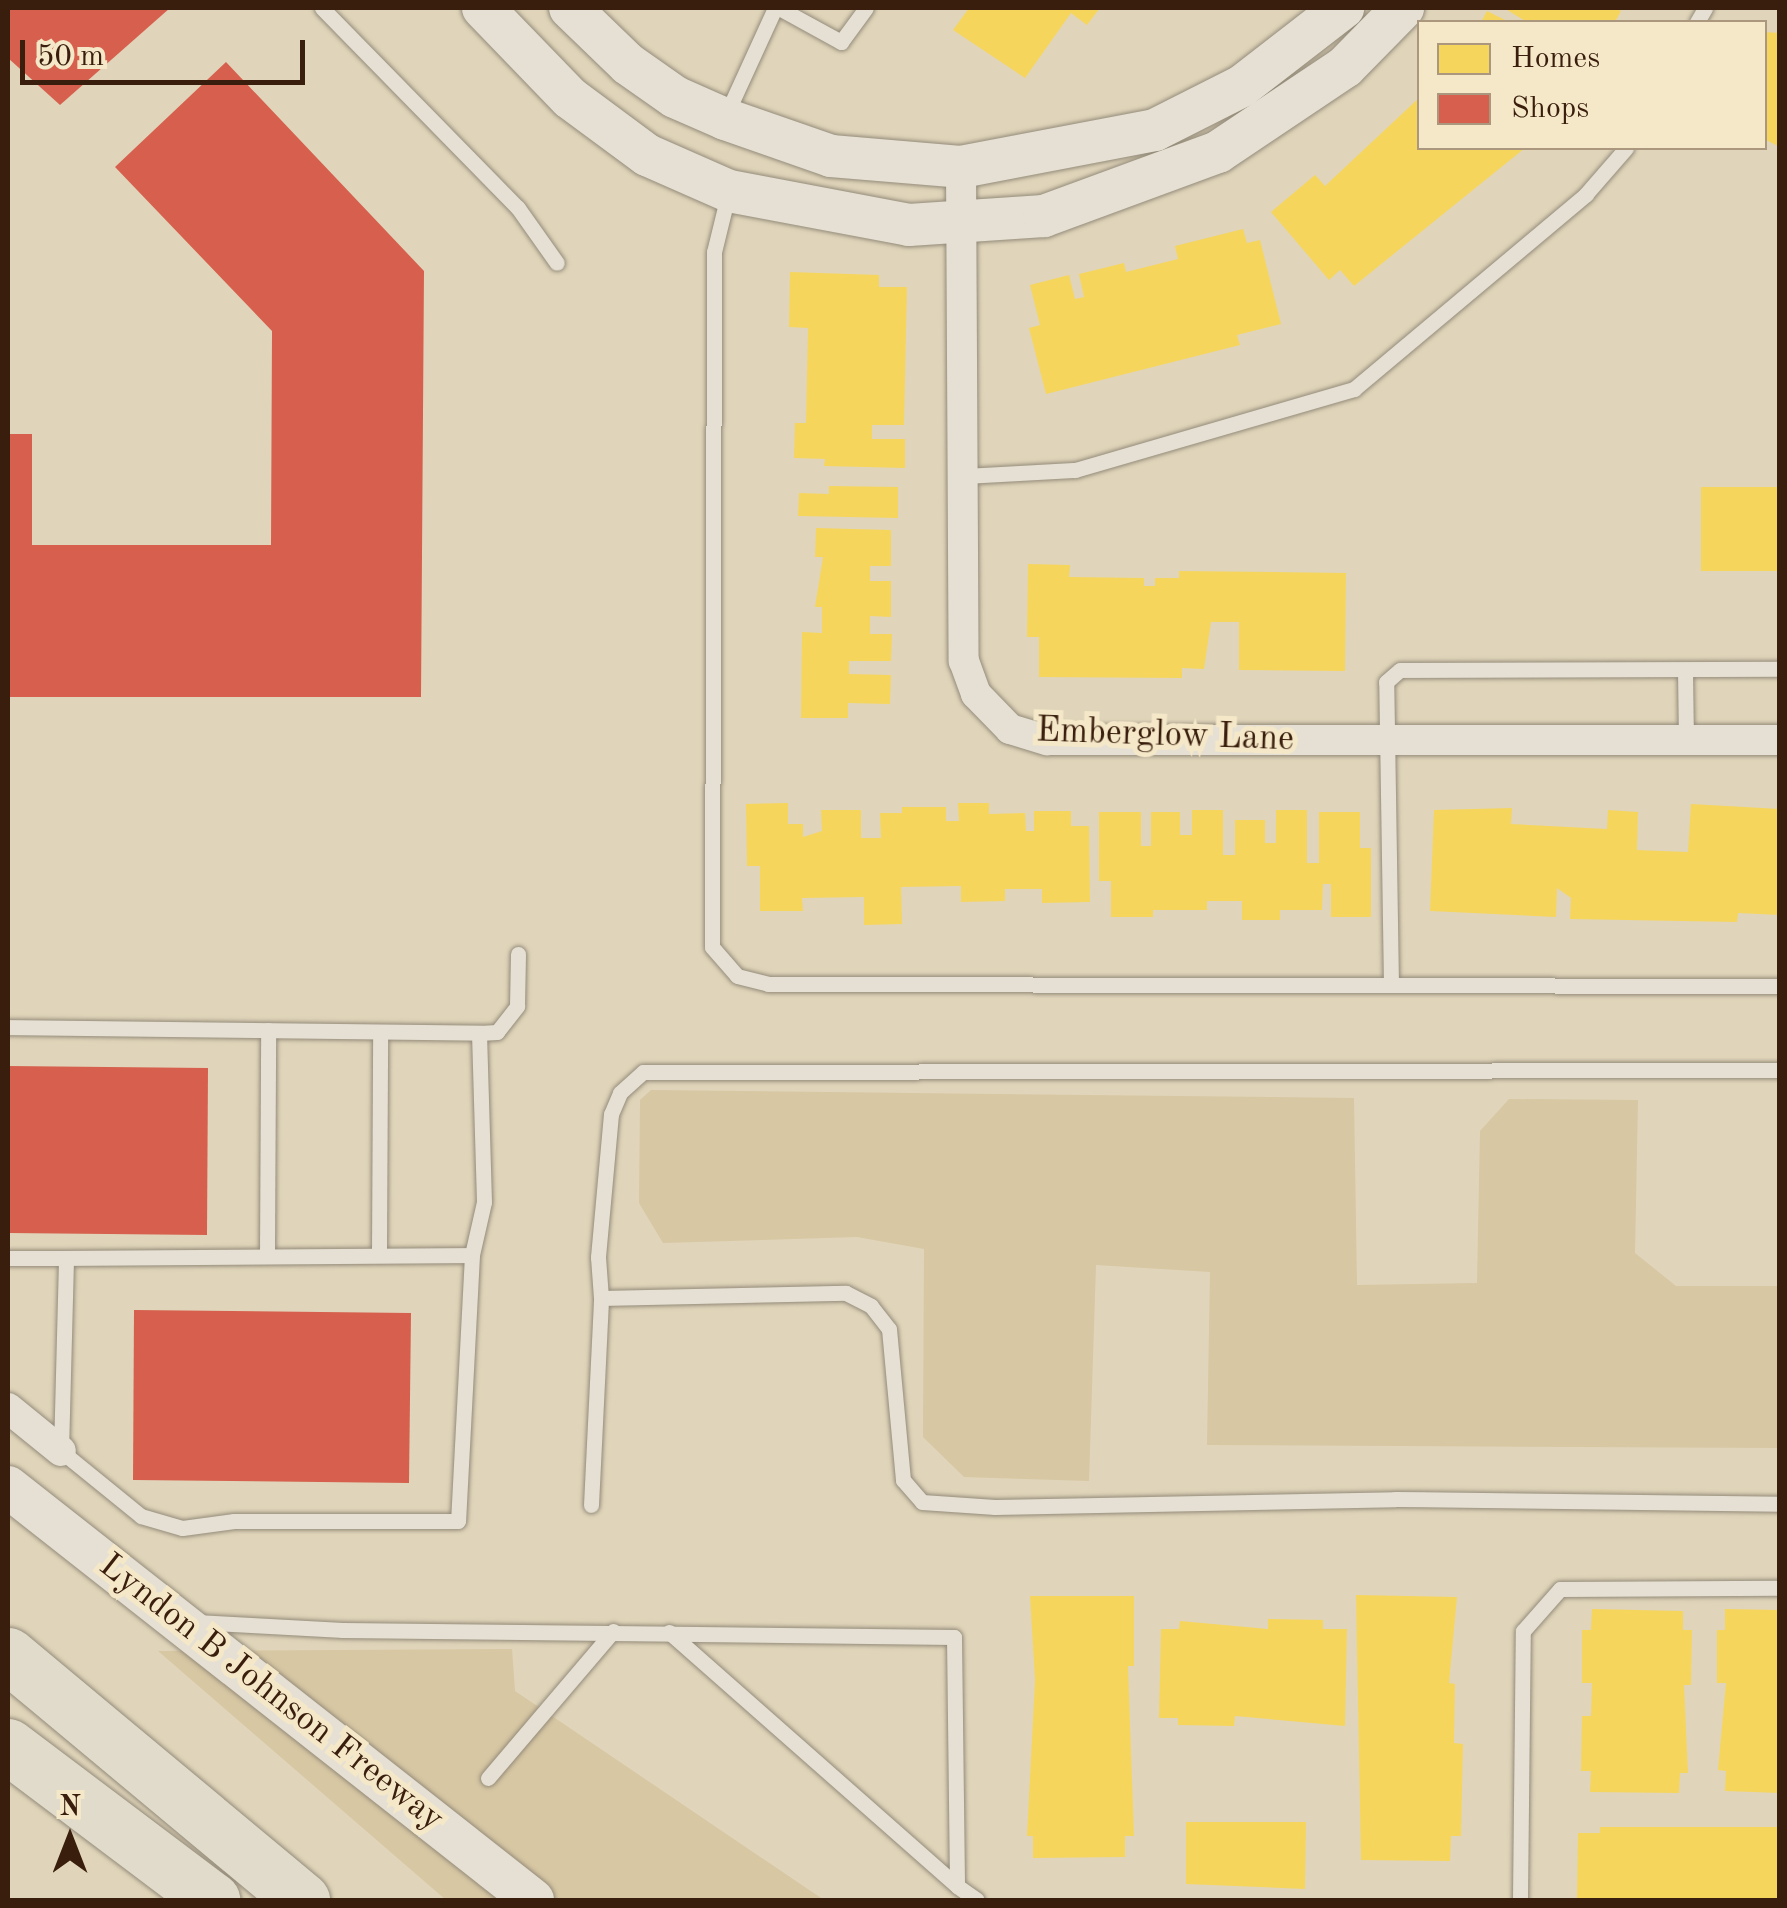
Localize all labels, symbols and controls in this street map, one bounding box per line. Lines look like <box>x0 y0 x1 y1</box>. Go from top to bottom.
scale bar <box>25 20 310 82</box>
legend <box>1417 20 1767 150</box>
text: 50 m <box>37 42 104 72</box>
text: Homes <box>1511 44 1600 74</box>
text: Shops <box>1511 94 1589 124</box>
street label: Emberglow Lane <box>1035 711 1295 761</box>
street label: Lyndon B Johnson Freeway <box>90 1545 452 1841</box>
north arrow <box>20 1788 120 1888</box>
text: N <box>59 1794 81 1822</box>

